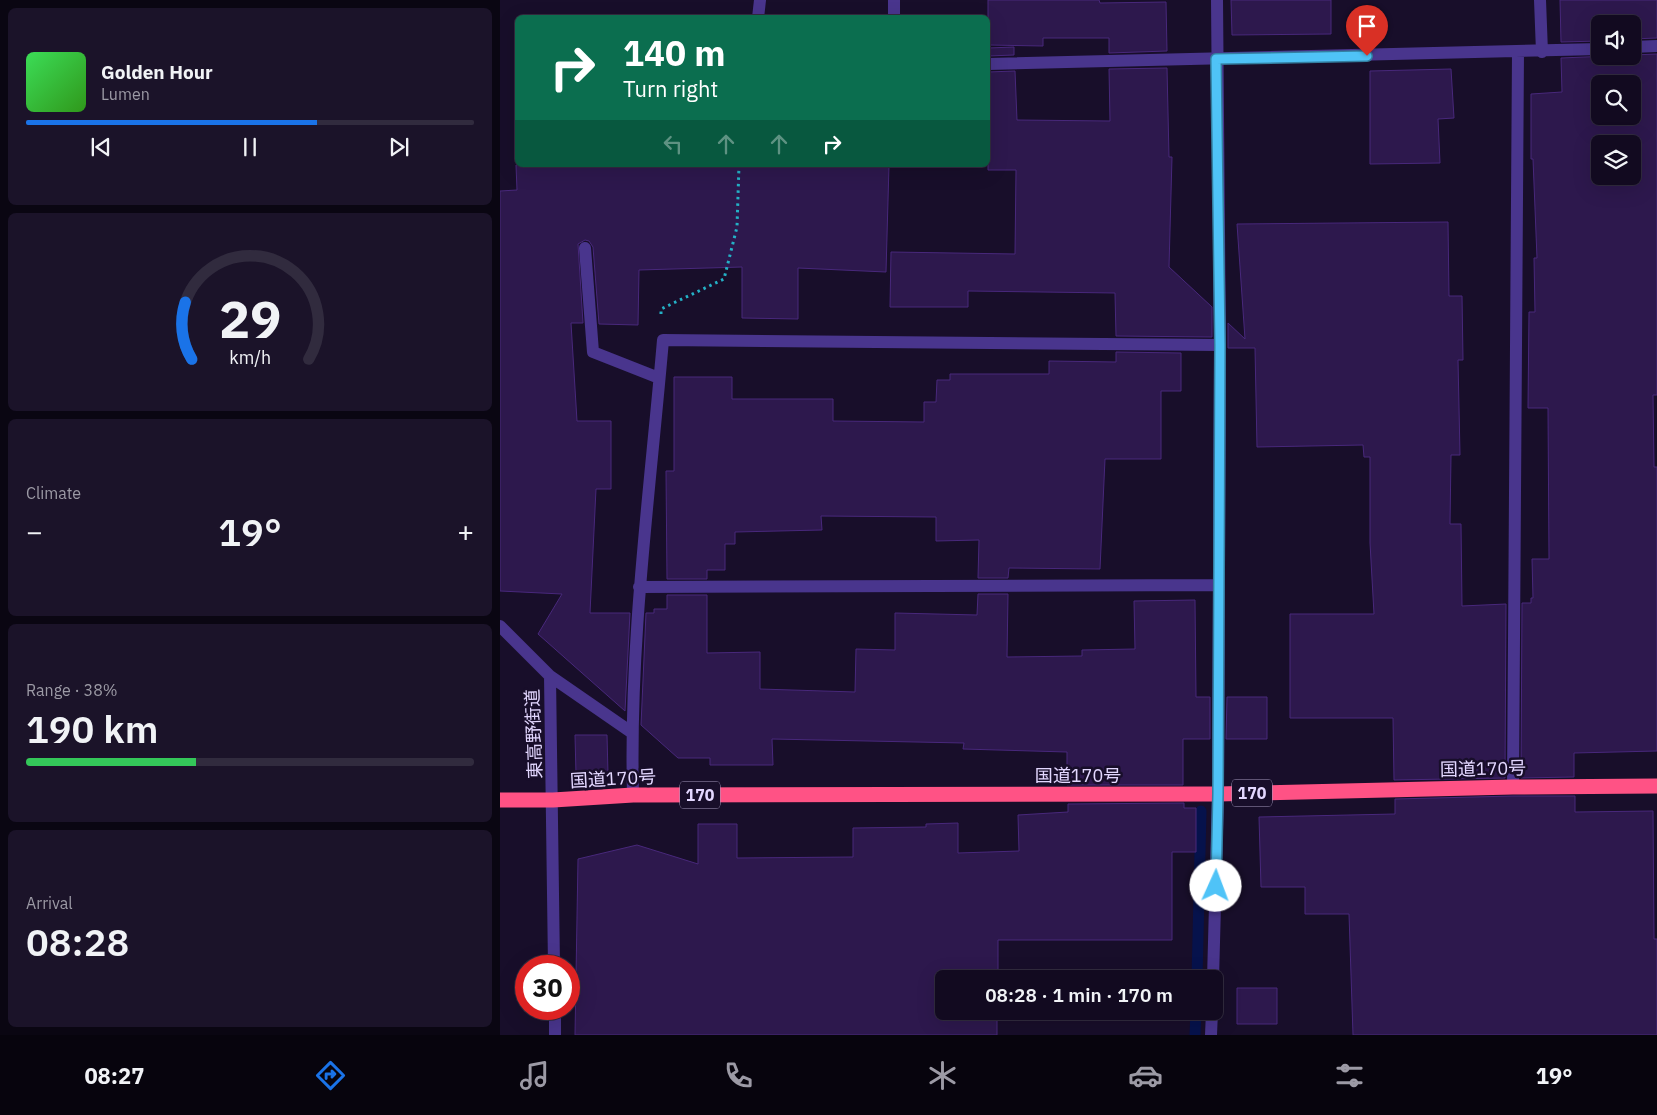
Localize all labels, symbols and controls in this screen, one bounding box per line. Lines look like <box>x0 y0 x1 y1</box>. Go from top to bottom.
pin <box>1346 5 1388 56</box>
icon: arrive <box>1353 12 1381 40</box>
map controls <box>1591 15 1641 185</box>
button: sound <box>1591 15 1641 65</box>
text: 140 m <box>623 30 726 76</box>
icon: right <box>540 35 605 100</box>
text: Golden Hour <box>101 60 213 84</box>
text: Turn right <box>623 74 718 103</box>
button: search <box>1591 75 1641 125</box>
text: Lumen <box>101 84 150 104</box>
icon: left <box>659 130 687 158</box>
icon: ahead <box>712 130 740 158</box>
icon: ahead <box>765 130 793 158</box>
icon: right <box>818 130 846 158</box>
icon: previous <box>87 133 115 161</box>
icon: pause <box>236 133 264 161</box>
icon: next <box>385 133 413 161</box>
button: layers <box>1591 135 1641 185</box>
text: 29 <box>219 285 281 352</box>
text: km/h <box>229 346 271 369</box>
text: Climate <box>26 483 81 503</box>
text: 19° <box>218 507 282 556</box>
text: − <box>26 513 43 550</box>
text: + <box>457 513 474 550</box>
text: Range · 38% <box>26 680 118 700</box>
street label: 東高野街道 <box>520 689 547 779</box>
text: 190 km <box>26 704 158 753</box>
street label: 国道170号 <box>1440 756 1526 781</box>
street label: 国道170号 <box>1035 764 1121 787</box>
street label: 国道170号 <box>569 765 657 792</box>
road number: 170 <box>1232 780 1272 806</box>
road number: 170 <box>680 782 720 808</box>
position arrow <box>1189 859 1241 911</box>
text: Arrival <box>26 893 73 913</box>
text: 08:28 <box>26 917 129 966</box>
speed limit sign: 30 <box>515 955 580 1020</box>
text: 08:28 · 1 min · 170 m <box>985 983 1173 1007</box>
icon: directions <box>313 1058 348 1093</box>
icon: music <box>517 1058 552 1093</box>
icon: phone <box>721 1058 756 1093</box>
icon: climate <box>925 1058 960 1093</box>
icon: car <box>1128 1058 1163 1093</box>
icon: filters <box>1332 1058 1367 1093</box>
text: 08:27 <box>84 1061 144 1090</box>
text: 19° <box>1536 1061 1573 1090</box>

